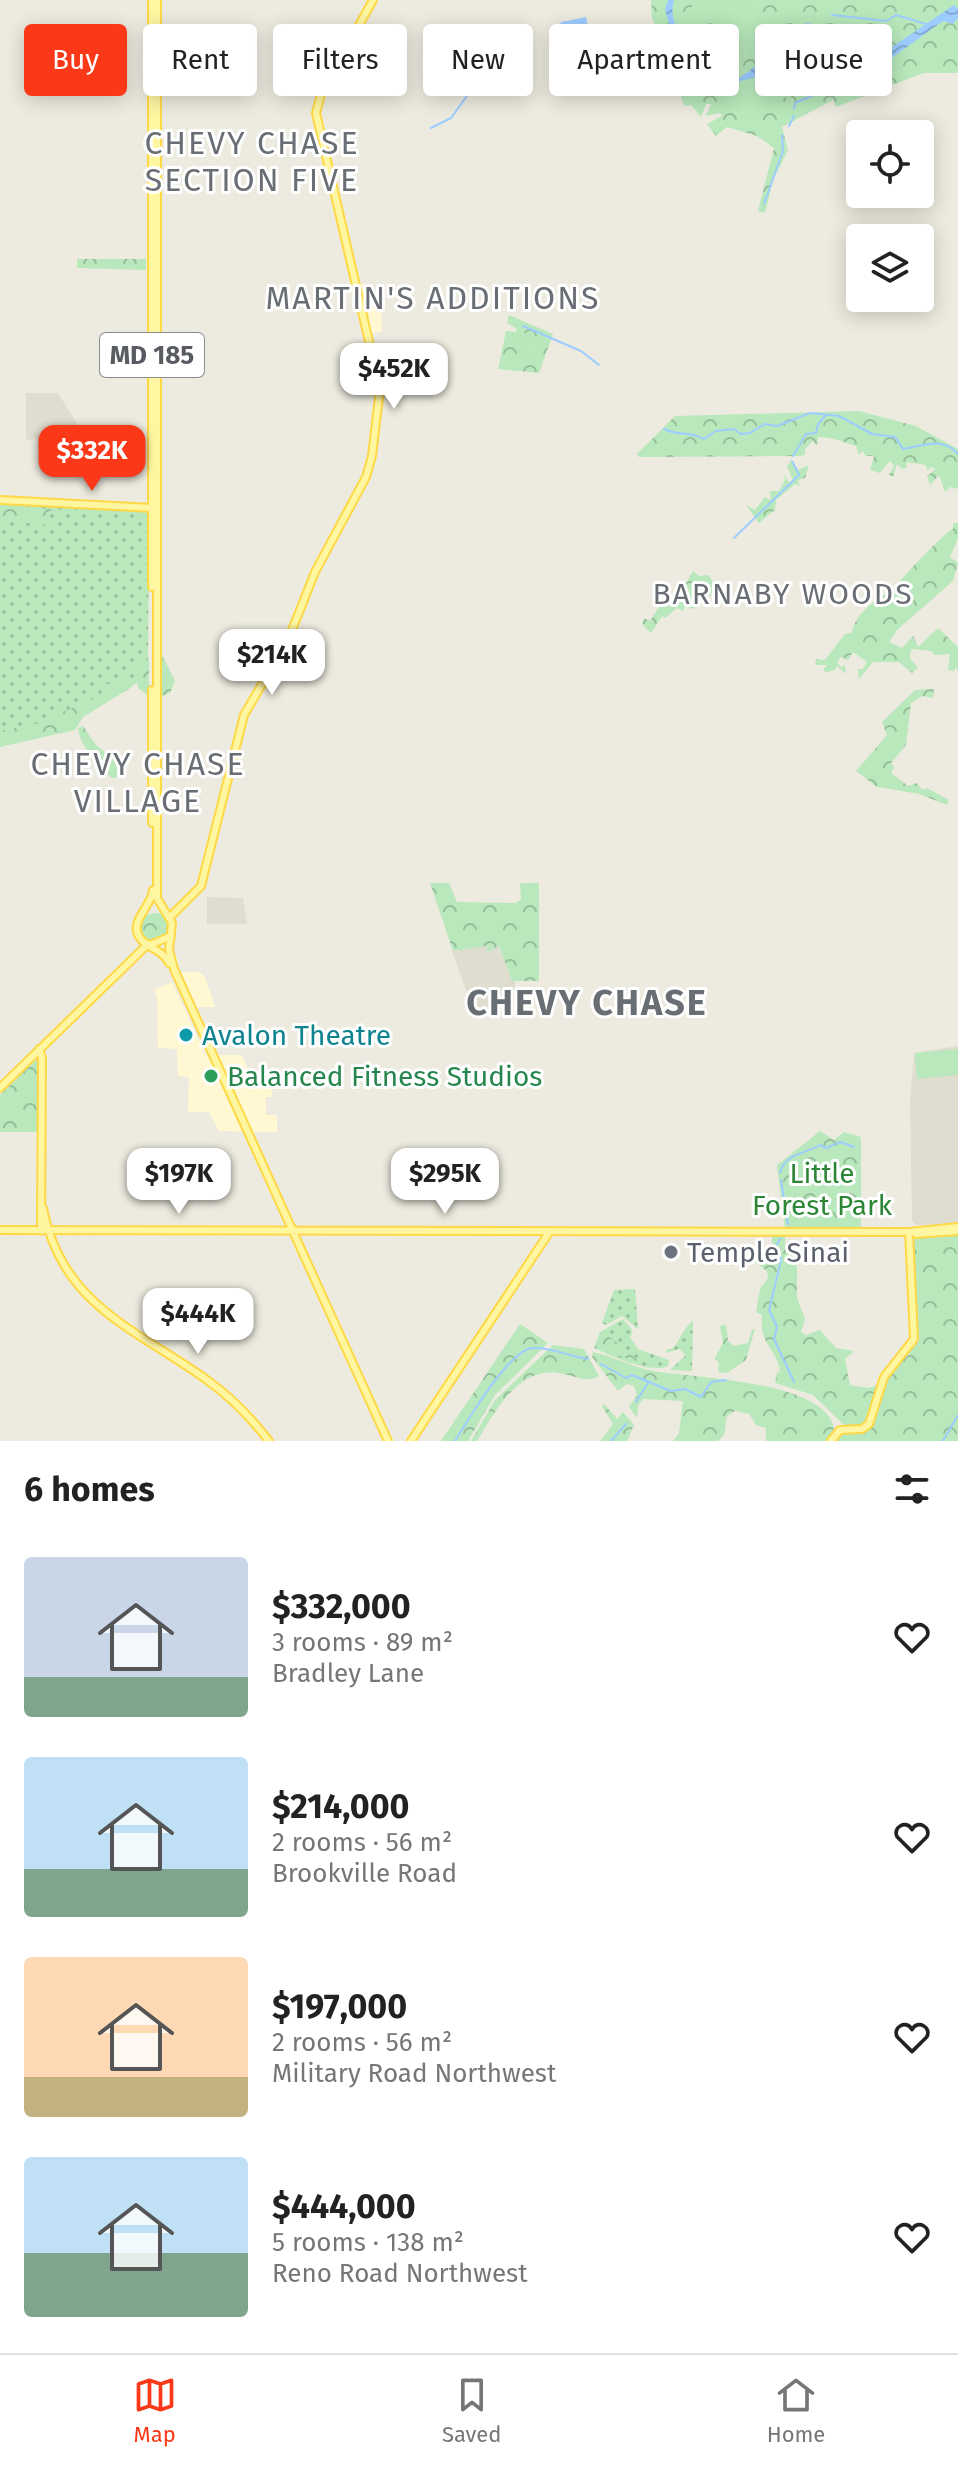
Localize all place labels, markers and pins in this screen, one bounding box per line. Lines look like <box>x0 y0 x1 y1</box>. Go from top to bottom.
pin: $452K <box>338 343 450 411</box>
pin: $332K <box>36 425 148 493</box>
pin: $214K <box>216 629 328 697</box>
place label: Avalon Theatre <box>202 1019 391 1052</box>
marker: Avalon Theatre <box>177 1026 195 1044</box>
place label: Balanced Fitness Studios <box>227 1060 542 1093</box>
marker: Balanced Fitness Studios <box>202 1067 220 1085</box>
pin: $197K <box>123 1148 235 1216</box>
pin: $295K <box>389 1148 501 1216</box>
place label: Temple Sinai <box>687 1236 849 1269</box>
marker: Temple Sinai <box>662 1243 680 1261</box>
pin: $444K <box>142 1288 254 1356</box>

